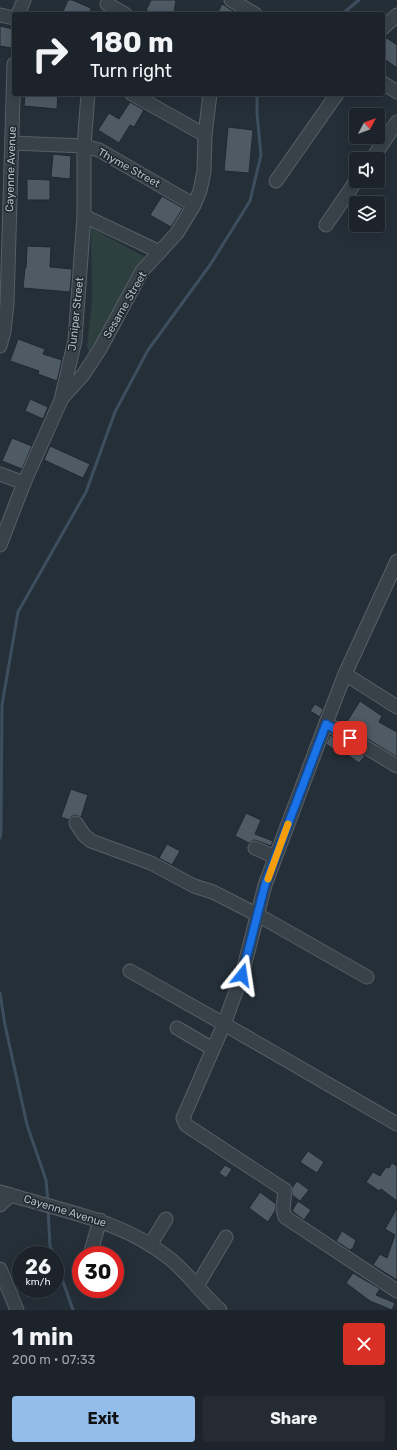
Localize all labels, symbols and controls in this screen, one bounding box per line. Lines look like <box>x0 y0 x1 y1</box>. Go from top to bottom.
text: 180 m <box>90 26 174 59</box>
icon: right <box>24 28 76 80</box>
text: Turn right <box>90 60 172 82</box>
north arrow <box>349 108 385 144</box>
map controls <box>349 108 385 232</box>
street label: Cayenne Avenue <box>3 126 19 212</box>
street label: Thyme Street <box>96 146 163 191</box>
button: sound <box>349 152 385 188</box>
button: layers <box>349 196 385 232</box>
street label: Sesame Street <box>101 269 150 341</box>
street label: Juniper Street <box>66 276 86 351</box>
pin <box>333 721 367 755</box>
icon: arrive <box>339 727 361 749</box>
position arrow <box>221 954 263 996</box>
street label: Cayenne Avenue <box>22 1192 108 1230</box>
speed limit sign: 30 <box>72 1246 124 1298</box>
text: 26 <box>25 1255 51 1279</box>
text: km/h <box>26 1276 50 1288</box>
text: 1 min <box>12 1323 73 1351</box>
button: close <box>343 1323 385 1365</box>
text: 200 m · 07:33 <box>12 1352 95 1367</box>
button: Exit <box>12 1396 195 1442</box>
button: Share <box>203 1396 385 1442</box>

